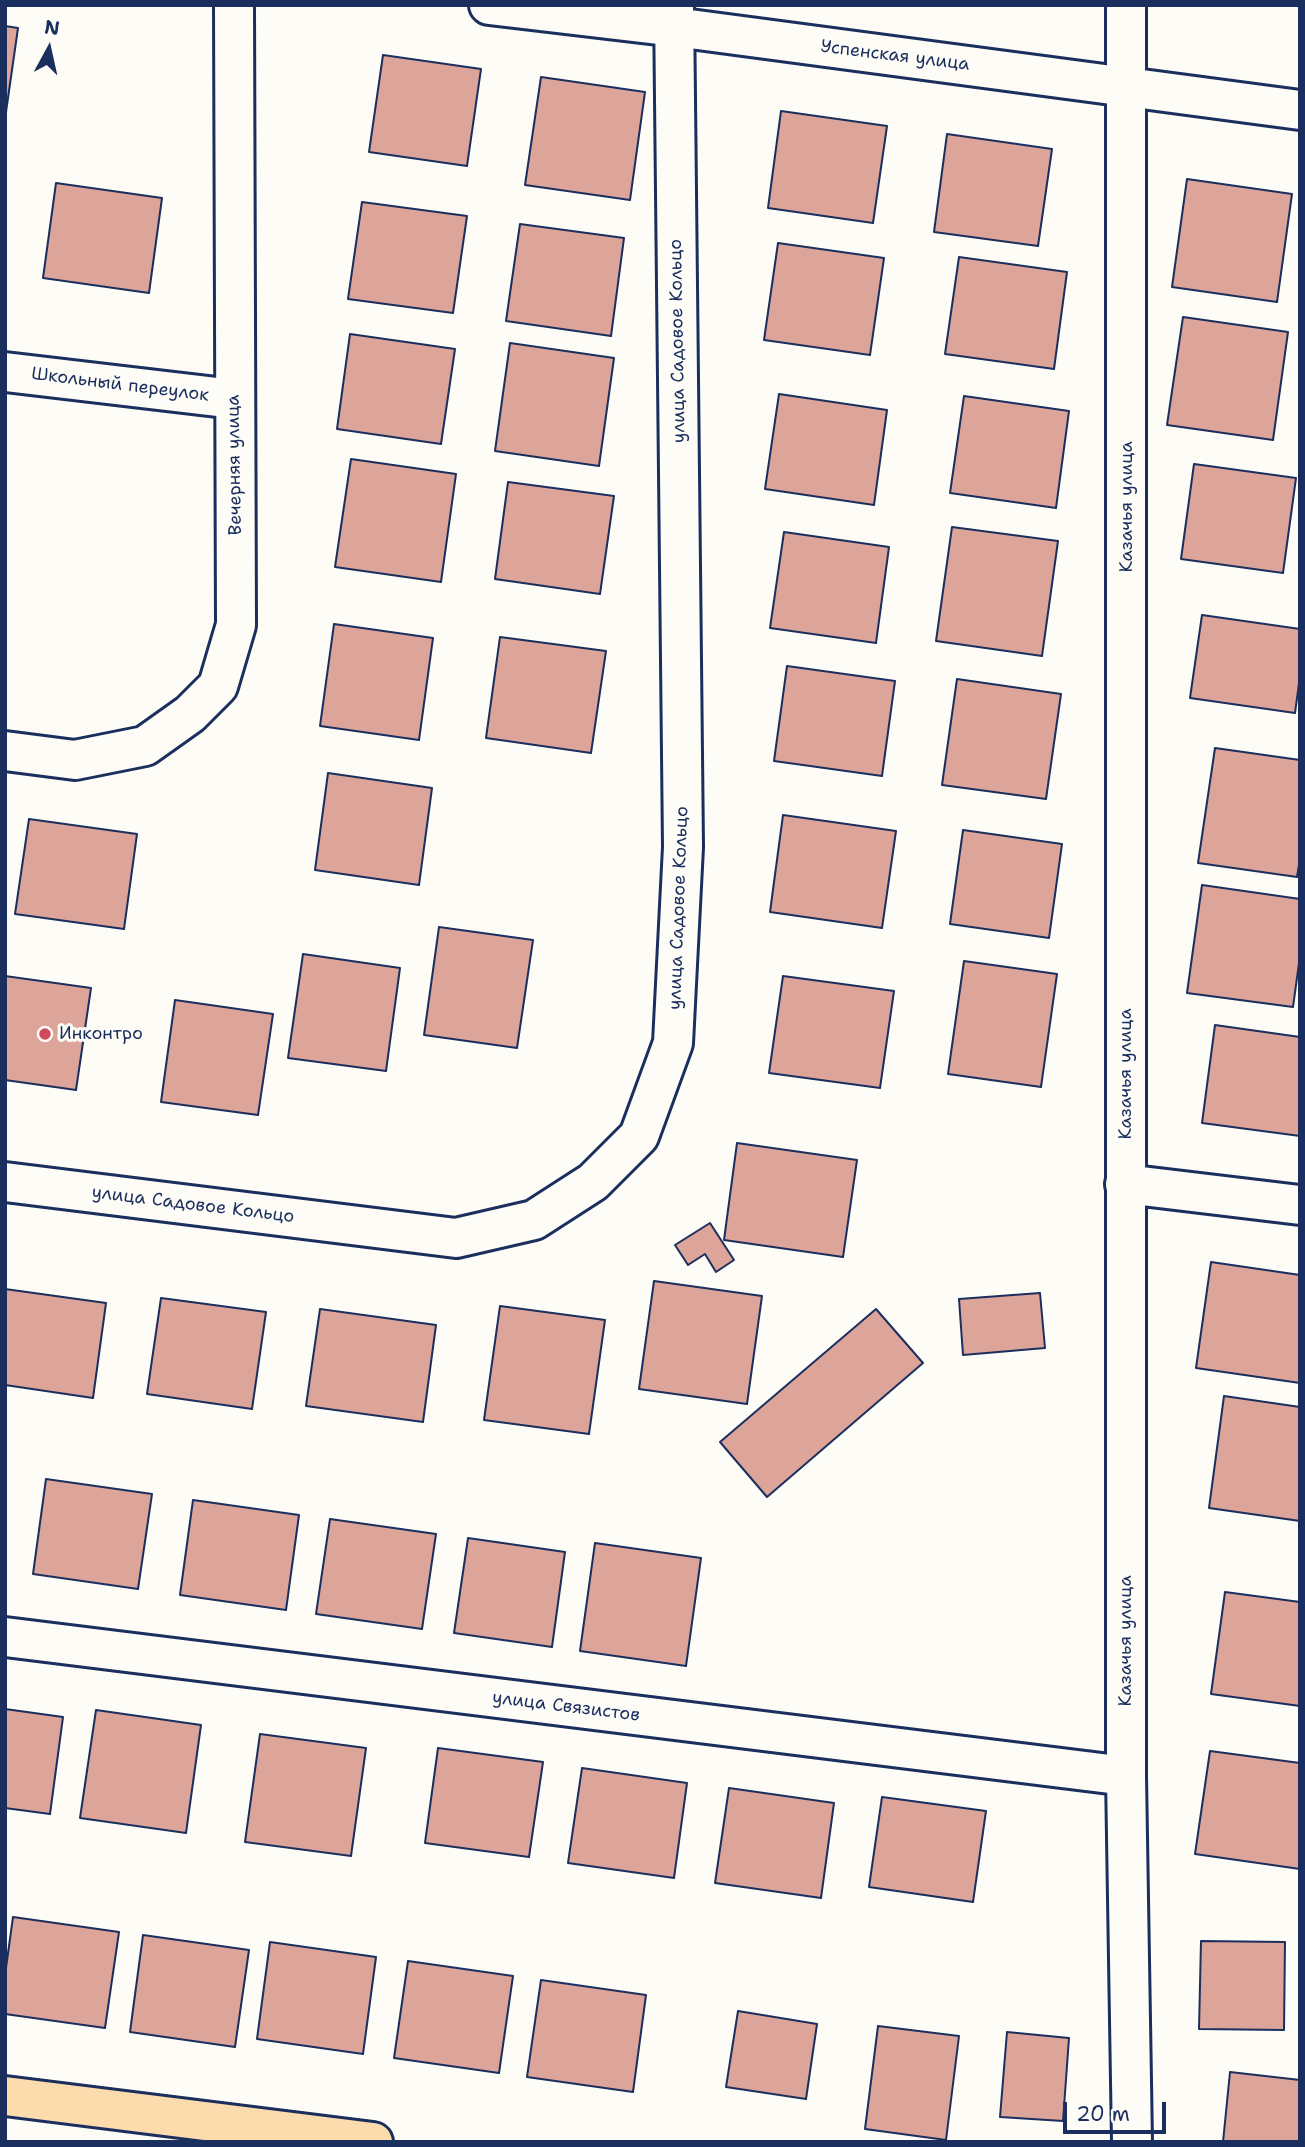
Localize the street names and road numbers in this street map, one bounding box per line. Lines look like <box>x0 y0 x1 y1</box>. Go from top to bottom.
street label: Успенская улица <box>819 36 971 76</box>
street label: улица Садовое Кольцо <box>665 239 691 443</box>
street label: Школьный переулок <box>30 363 210 407</box>
street label: Вечерняя улица <box>223 394 247 536</box>
street label: Казачья улица <box>1116 441 1138 573</box>
street label: улица Садовое Кольцо <box>665 806 693 1010</box>
street label: Казачья улица <box>1115 1008 1137 1140</box>
street label: улица Садовое Кольцо <box>90 1182 296 1228</box>
street label: Казачья улица <box>1115 1575 1137 1707</box>
street label: улица Связистов <box>491 1687 641 1727</box>

